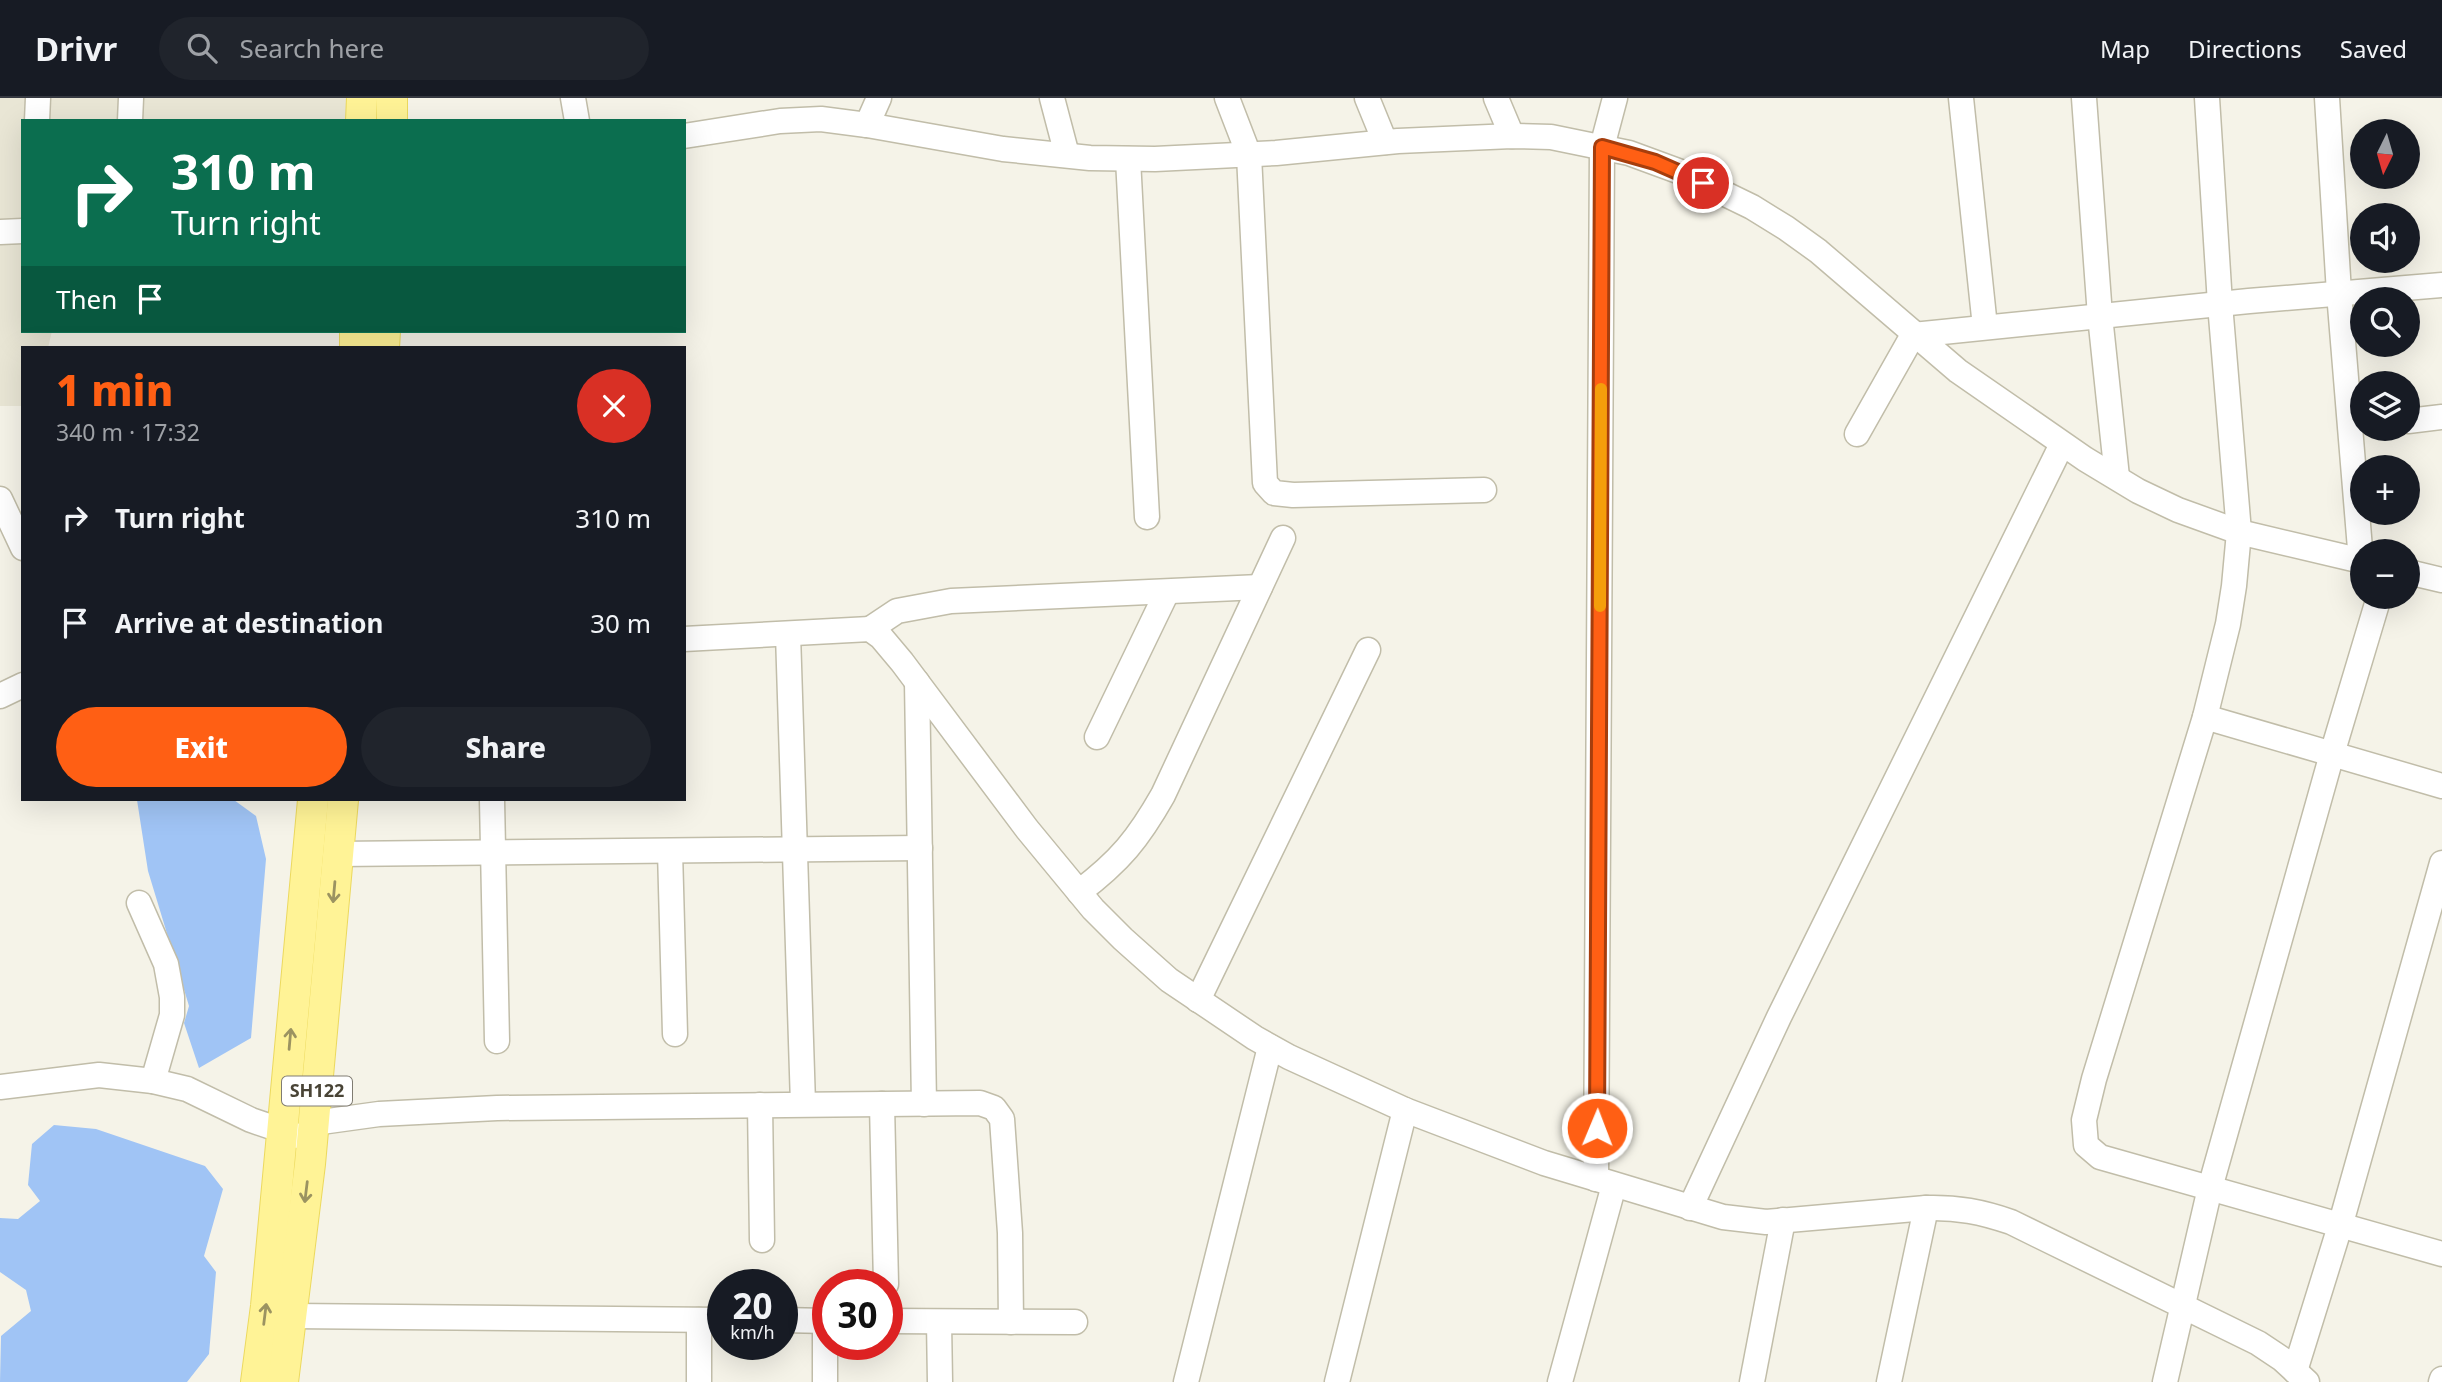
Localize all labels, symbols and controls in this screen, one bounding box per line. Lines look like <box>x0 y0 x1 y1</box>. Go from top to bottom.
search box <box>159 17 649 80</box>
text: Drivr <box>35 26 117 71</box>
icon: search <box>183 29 221 67</box>
text: Search here <box>239 30 384 66</box>
text: Map <box>2100 32 2150 65</box>
text: Directions <box>2188 32 2302 65</box>
text: Saved <box>2340 32 2407 65</box>
north arrow <box>2350 119 2420 189</box>
map controls <box>2350 119 2420 609</box>
text: 310 m <box>171 138 316 204</box>
icon: right <box>56 147 147 238</box>
pin <box>1673 153 1733 213</box>
icon: arrive <box>1684 164 1722 202</box>
text: Turn right <box>171 201 321 244</box>
button: sound <box>2350 203 2420 273</box>
icon: arrive <box>131 280 169 318</box>
text: Then <box>56 281 117 317</box>
button: search <box>2350 287 2420 357</box>
text: 1 min <box>56 361 173 418</box>
button: close <box>577 369 651 443</box>
button: layers <box>2350 371 2420 441</box>
text: 340 m · 17:32 <box>56 416 200 448</box>
button: + <box>2350 455 2420 525</box>
icon: right <box>56 499 94 537</box>
text: Turn right <box>115 500 245 536</box>
text: 310 m <box>575 500 651 536</box>
button: − <box>2350 539 2420 609</box>
icon: arrive <box>56 604 94 642</box>
text: Arrive at destination <box>115 605 384 641</box>
text: 30 m <box>590 605 651 641</box>
button: Exit <box>56 707 347 787</box>
button: Share <box>361 707 651 787</box>
one-way arrow <box>327 880 340 903</box>
one-way arrow <box>284 1028 297 1051</box>
road number: SH122 <box>282 1076 352 1106</box>
position arrow <box>1560 1091 1634 1165</box>
one-way arrow <box>300 1180 313 1203</box>
speed limit sign: 30 <box>812 1269 903 1360</box>
text: 20 <box>732 1282 773 1329</box>
one-way arrow <box>258 1303 271 1326</box>
text: km/h <box>730 1320 775 1344</box>

